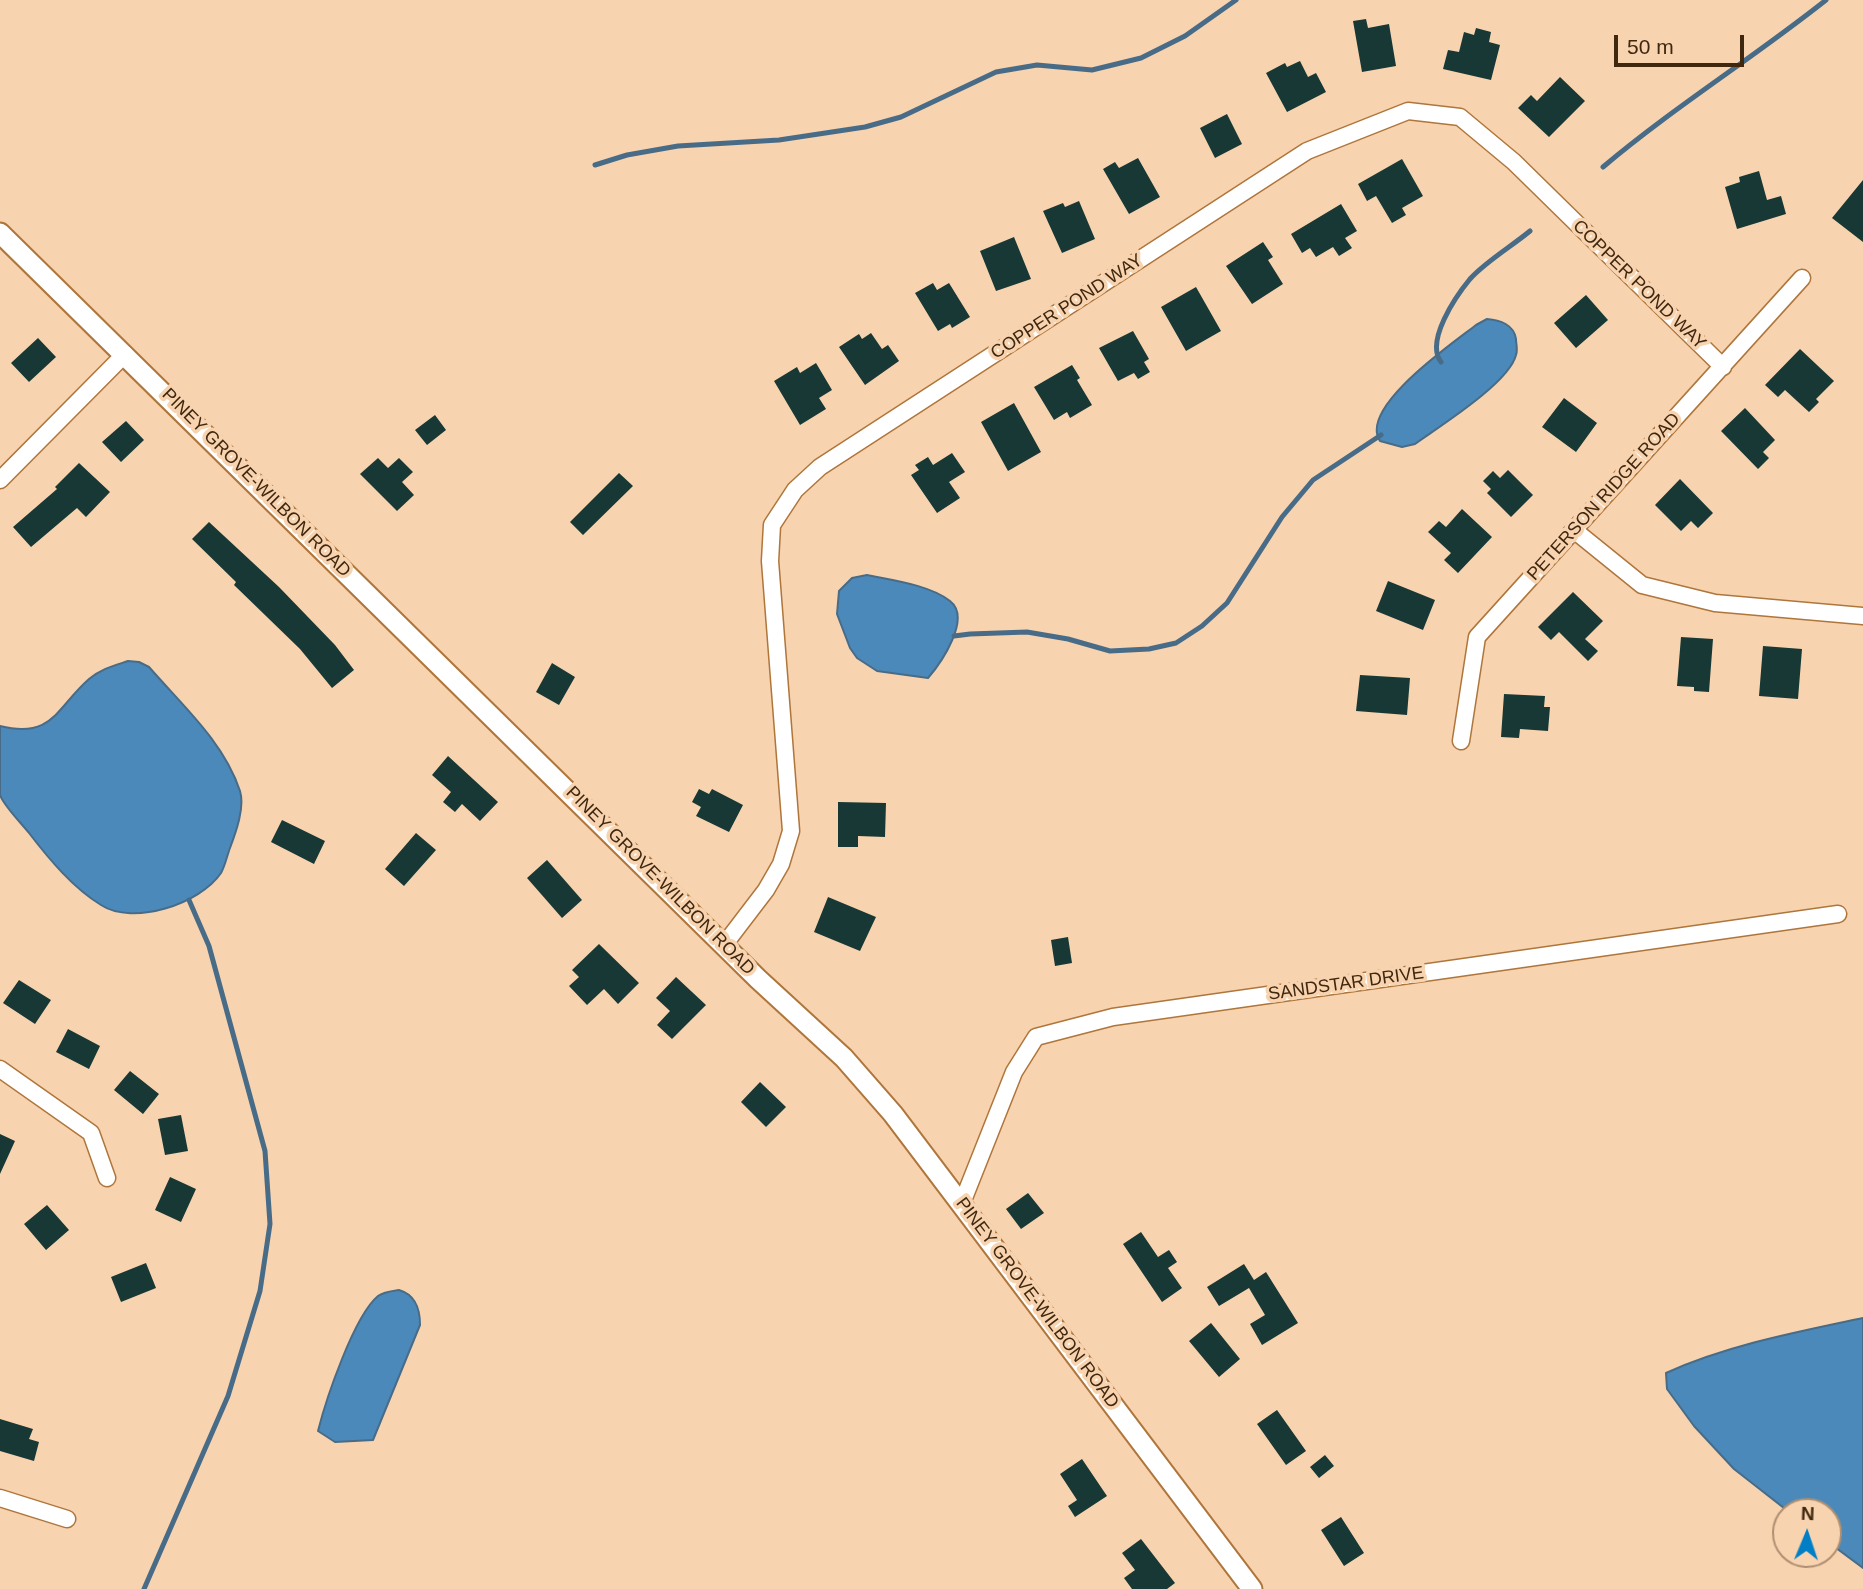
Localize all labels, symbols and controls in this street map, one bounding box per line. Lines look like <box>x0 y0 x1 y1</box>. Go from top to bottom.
scale bar <box>1618 21 1748 65</box>
text: 50 m <box>1627 35 1674 58</box>
street label: COPPER POND WAY <box>1568 216 1710 354</box>
street label: COPPER POND WAY <box>987 250 1147 364</box>
street label: PINEY GROVE-WILBON ROAD <box>157 384 355 582</box>
street label: PETERSON RIDGE ROAD <box>1523 409 1685 585</box>
street label: PINEY GROVE-WILBON ROAD <box>561 782 759 980</box>
street label: SANDSTAR DRIVE <box>1267 962 1425 1006</box>
street label: PINEY GROVE-WILBON ROAD <box>951 1193 1123 1413</box>
north arrow <box>1772 1498 1842 1568</box>
text: N <box>1800 1503 1815 1524</box>

